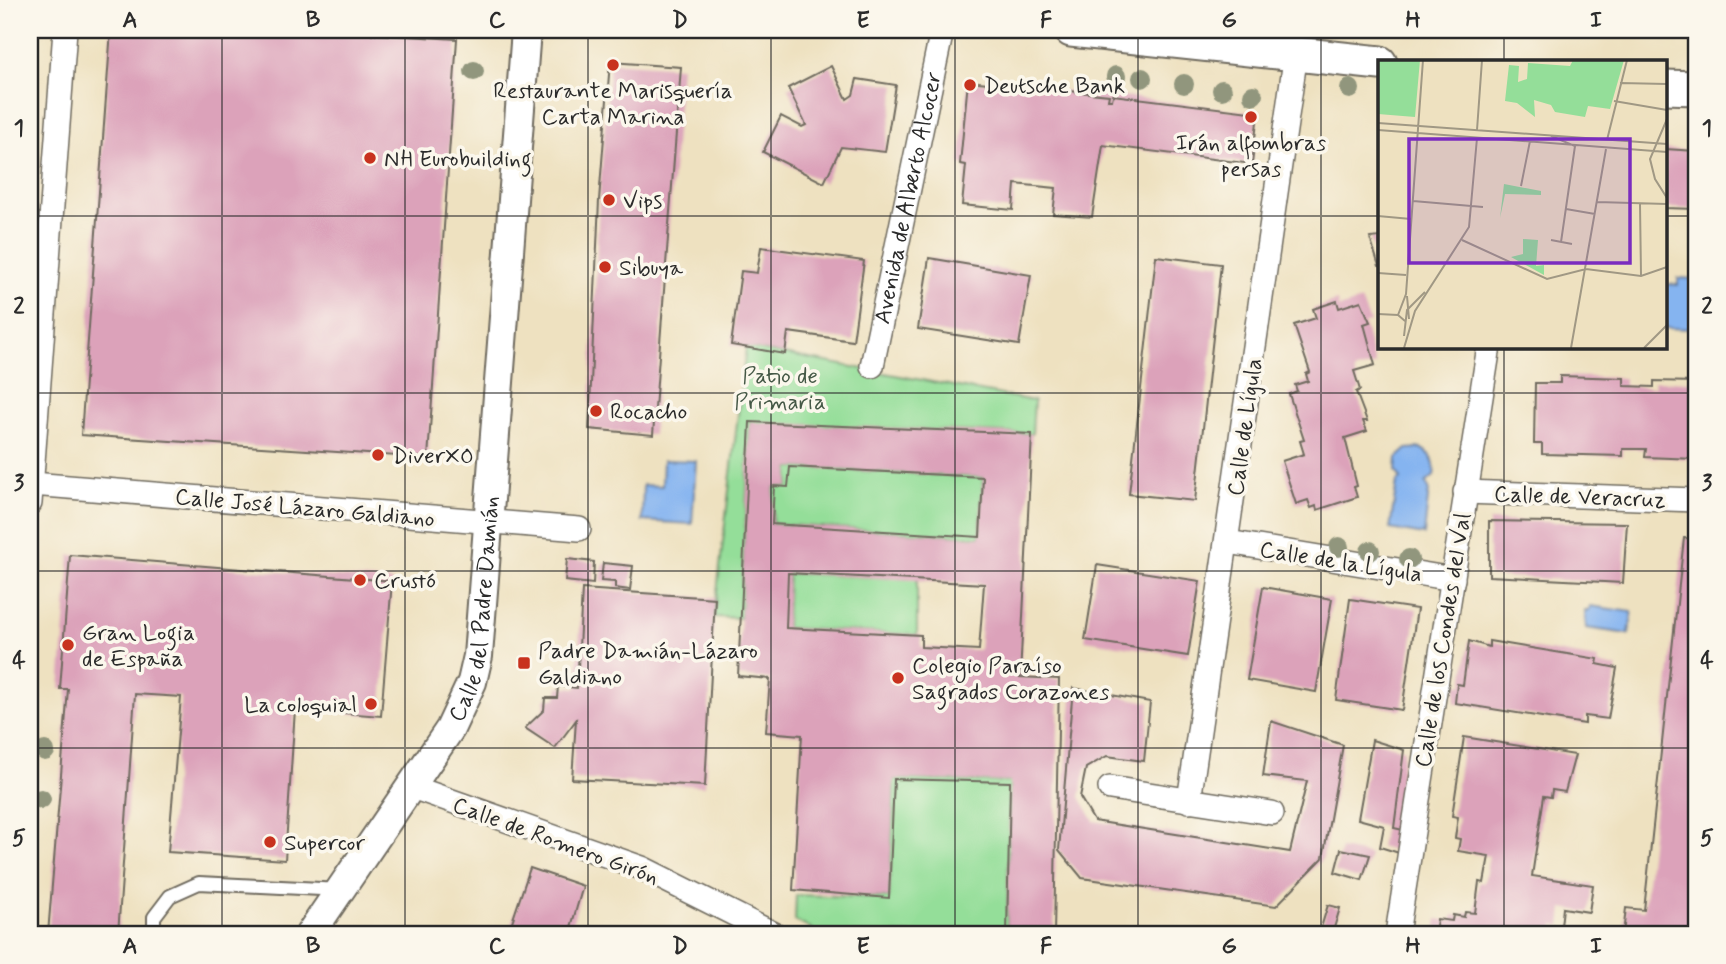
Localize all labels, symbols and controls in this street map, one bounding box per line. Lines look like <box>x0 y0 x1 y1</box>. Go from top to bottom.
text: A <box>122 6 138 36</box>
text: B <box>306 6 321 36</box>
text: C <box>489 6 506 36</box>
text: D <box>672 6 688 36</box>
text: E <box>856 6 870 36</box>
text: F <box>1040 6 1052 36</box>
text: G <box>1221 6 1237 36</box>
text: H <box>1405 6 1421 36</box>
text: I <box>1590 6 1602 36</box>
marker: Restaurante Marisquería Carta Marina <box>605 57 621 73</box>
inset map <box>1378 60 1666 348</box>
street label: Avenida de Alberto Alcocer <box>868 69 950 327</box>
place label: Deutsche Bank <box>984 72 1125 102</box>
place label: Restaurante Marisquería Carta Marina <box>493 77 733 133</box>
marker: Deutsche Bank <box>962 77 978 93</box>
marker: Irán alfombras persas <box>1243 109 1259 125</box>
text: 1 <box>14 114 24 144</box>
text: 1 <box>1702 114 1712 144</box>
place label: Irán alfombras persas <box>1176 129 1326 185</box>
place label: NH Eurobuilding <box>384 145 532 177</box>
marker: NH Eurobuilding <box>362 150 378 166</box>
place label: Vips <box>623 187 662 217</box>
marker: Vips <box>601 192 617 208</box>
place label: Sibuya <box>619 254 683 284</box>
marker: Sibuya <box>597 259 613 275</box>
text: 2 <box>13 292 25 322</box>
text: 2 <box>1701 292 1713 322</box>
street label: Calle de Lígula <box>1221 357 1270 498</box>
park label: Patio de Primaria <box>734 362 826 418</box>
place label: Rocacho <box>610 398 687 428</box>
marker: Rocacho <box>588 403 604 419</box>
place label: DiverXO <box>392 442 474 472</box>
marker: DiverXO <box>370 447 386 463</box>
text: 3 <box>14 469 25 499</box>
text: 3 <box>1702 469 1713 499</box>
street label: Calle de Veracruz <box>1494 480 1666 516</box>
street label: Calle José Lázaro Galdiano <box>174 483 436 535</box>
street label: Calle del Padre Damián <box>443 495 507 727</box>
street label: Calle de los Condes del Val <box>1409 511 1479 770</box>
street label: Calle de la Lígula <box>1257 535 1424 591</box>
place label: Crustó <box>374 567 436 597</box>
marker: Crustó <box>352 572 368 588</box>
place label: Gran Logia de España <box>82 619 195 675</box>
marker: Gran Logia de España <box>60 637 76 653</box>
place label: Padre Damián-Lázaro Galdiano <box>538 637 758 693</box>
text: 4 <box>12 646 26 676</box>
text: 4 <box>1700 646 1714 676</box>
place label: Colegio Paraíso Sagrados Corazones <box>912 652 1109 710</box>
marker: Padre Damián-Lázaro Galdiano <box>516 655 532 671</box>
marker: Colegio Paraíso Sagrados Corazones <box>890 670 906 686</box>
place label: La coloquial <box>244 691 357 721</box>
marker: La coloquial <box>363 696 379 712</box>
street label: Calle de Romero Girón <box>448 791 662 893</box>
text: 5 <box>12 824 26 854</box>
text: 5 <box>1700 824 1714 854</box>
place label: Supercor <box>284 829 365 859</box>
marker: Supercor <box>262 834 278 850</box>
text: A <box>122 932 138 962</box>
text: B <box>306 932 321 962</box>
text: C <box>489 932 506 962</box>
text: D <box>672 932 688 962</box>
text: E <box>856 932 870 962</box>
text: F <box>1040 932 1052 962</box>
text: G <box>1221 932 1237 962</box>
text: H <box>1405 932 1421 962</box>
text: I <box>1590 932 1602 962</box>

